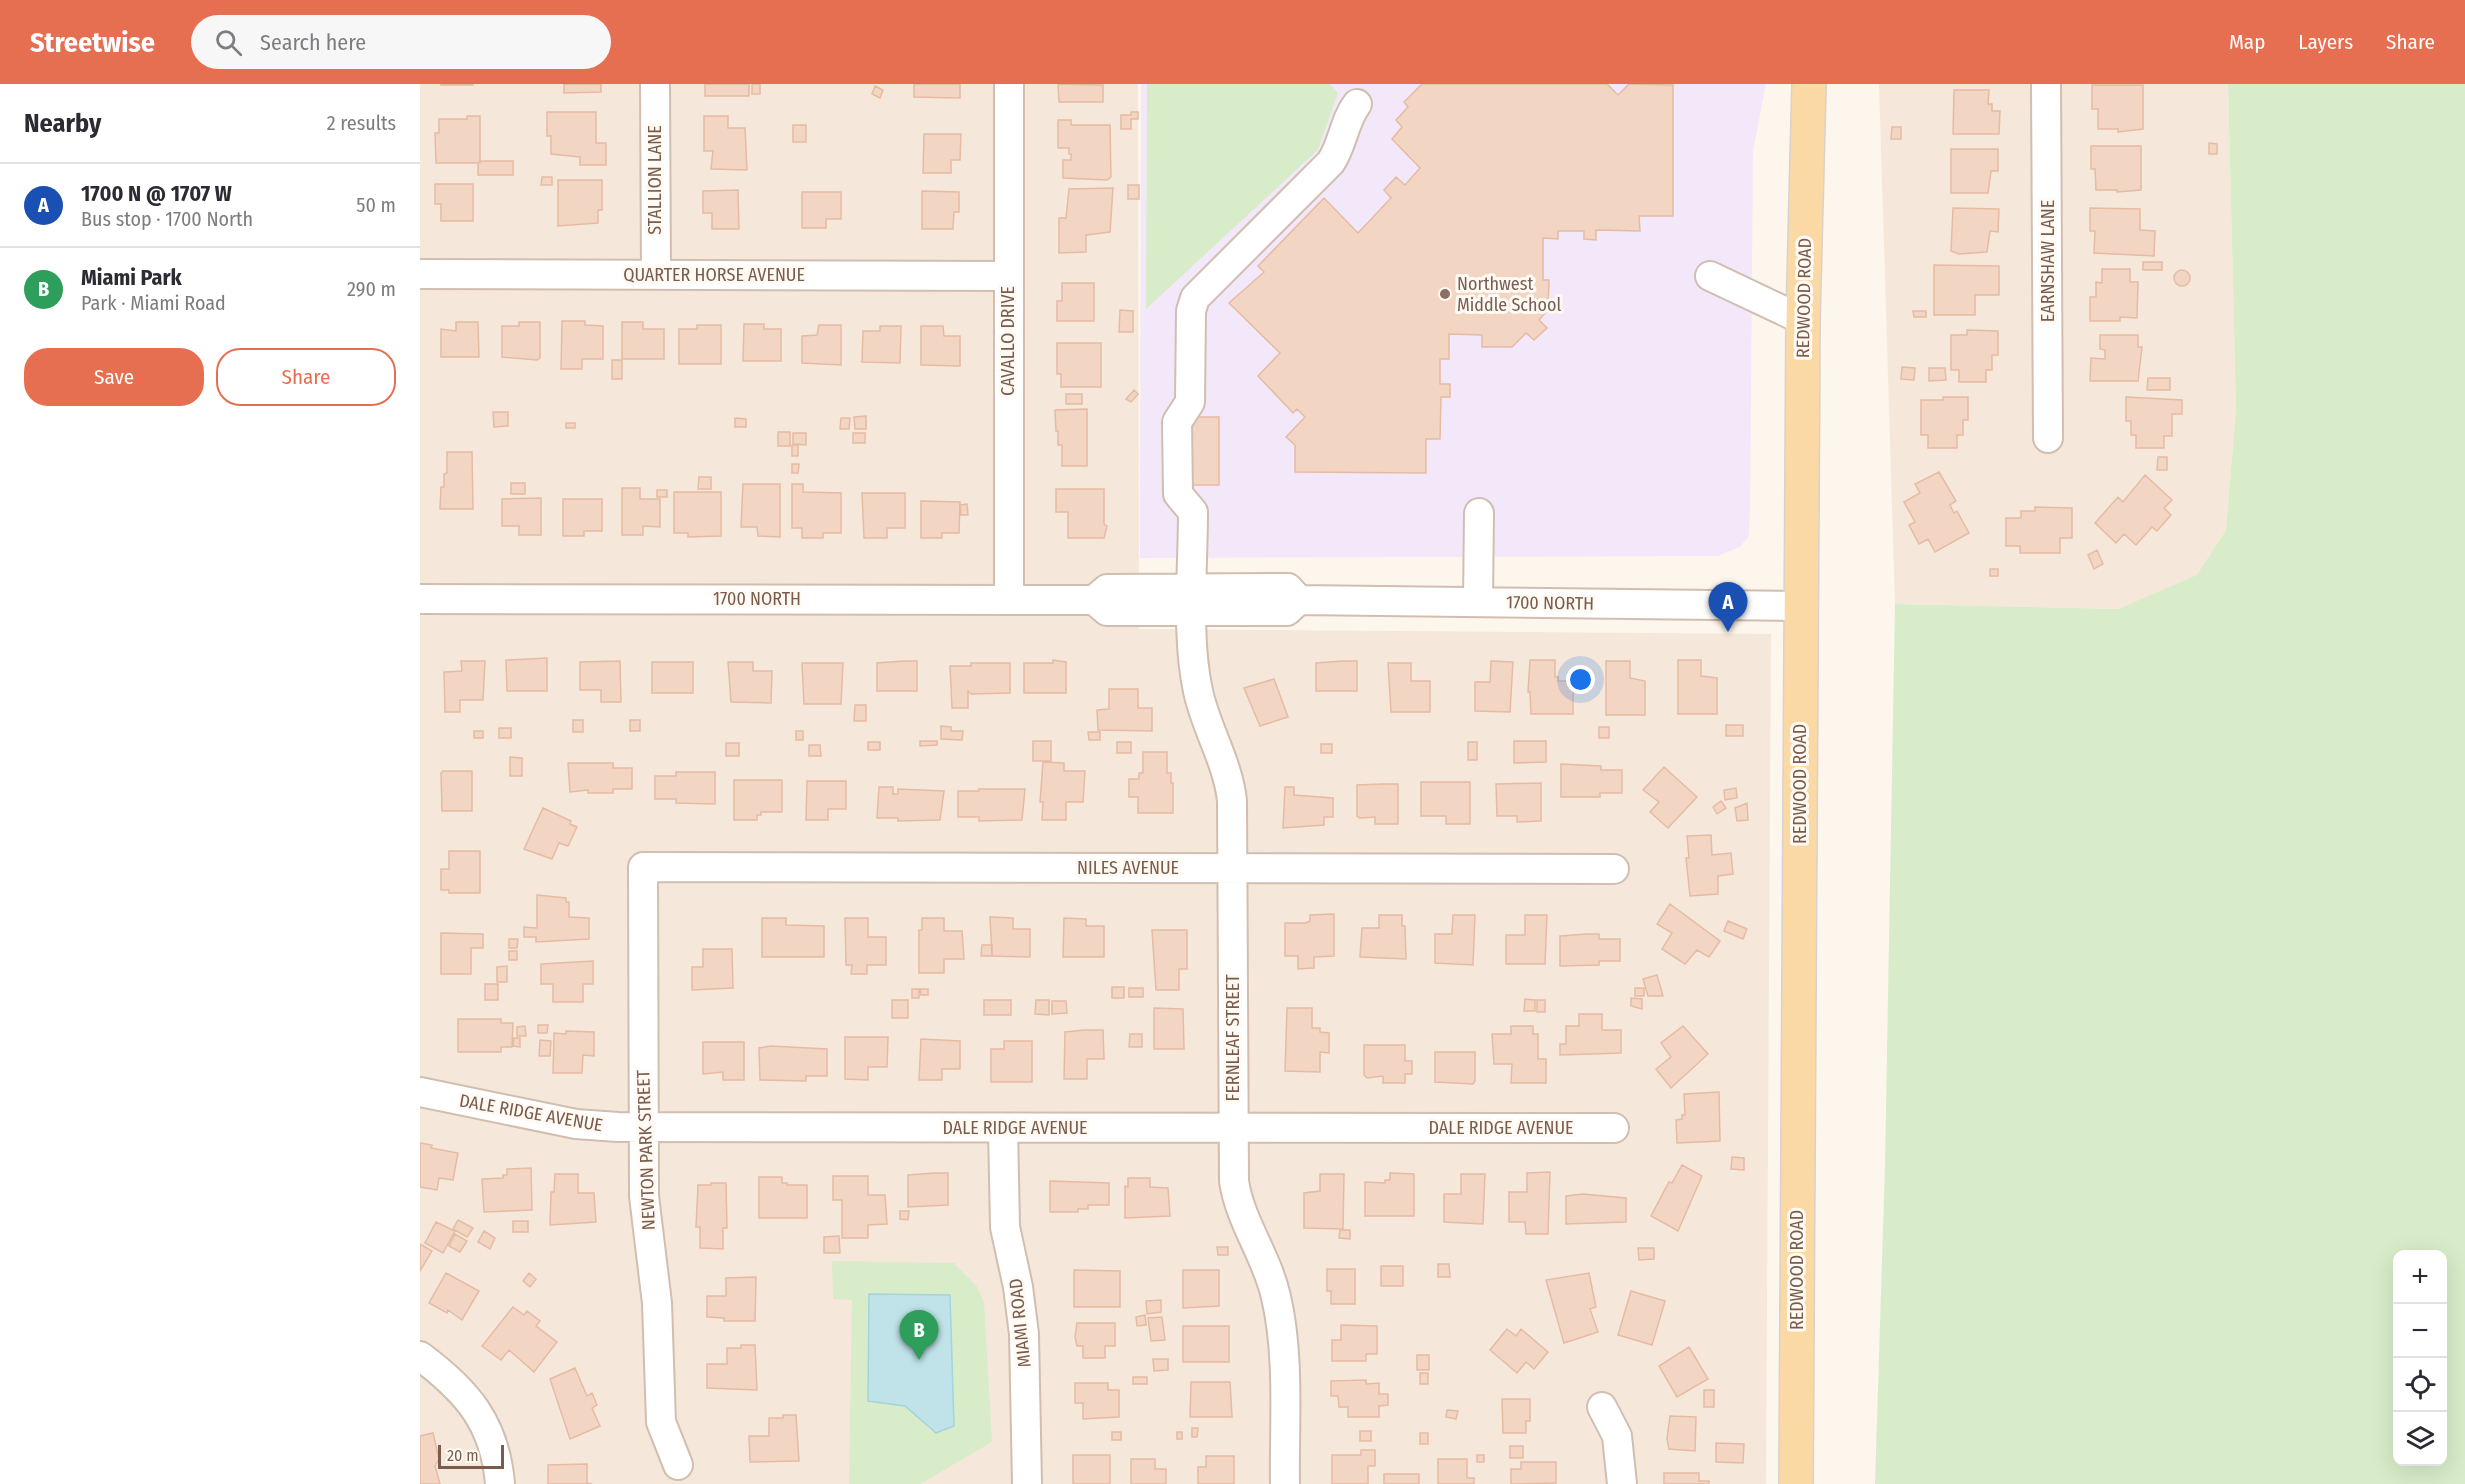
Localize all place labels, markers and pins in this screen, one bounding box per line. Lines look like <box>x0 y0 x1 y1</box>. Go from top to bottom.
place label: Northwest Middle School <box>1457 273 1561 316</box>
marker: Northwest Middle School <box>1438 287 1452 301</box>
pin: A <box>1708 582 1748 632</box>
pin: B <box>900 1310 938 1360</box>

